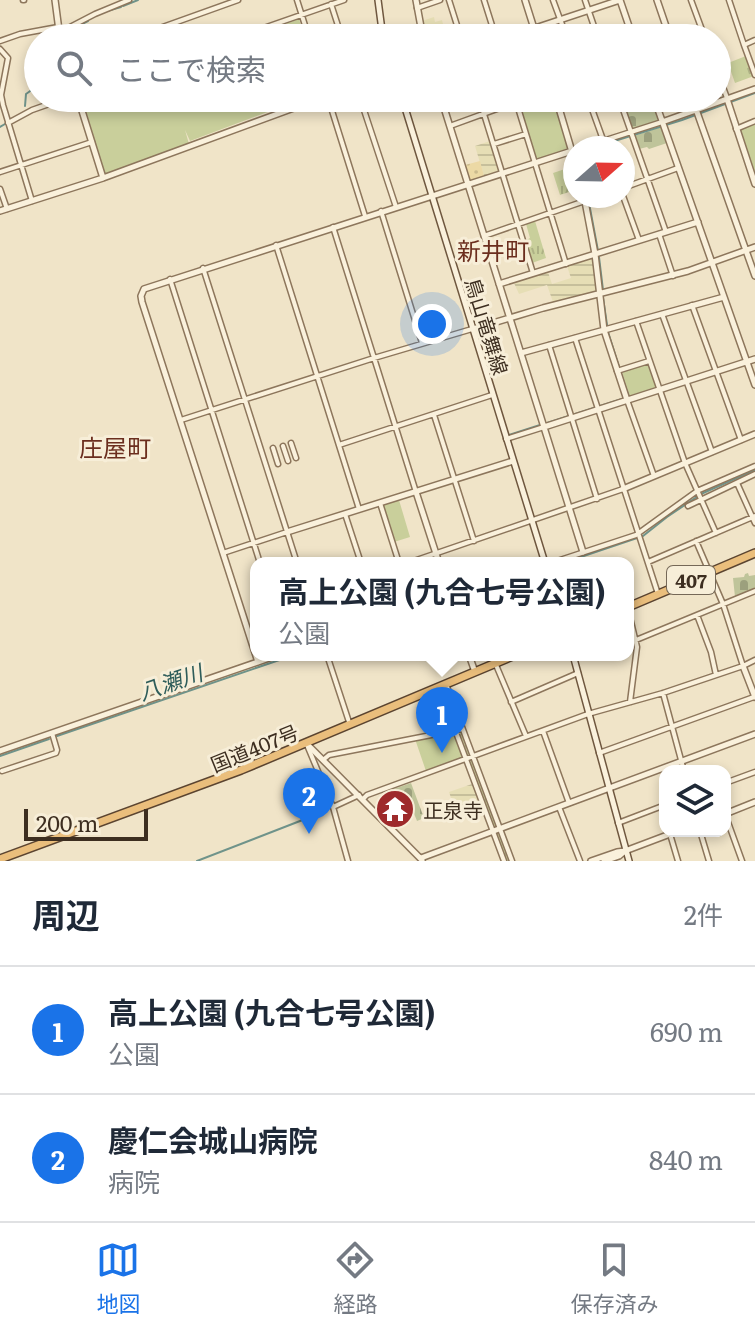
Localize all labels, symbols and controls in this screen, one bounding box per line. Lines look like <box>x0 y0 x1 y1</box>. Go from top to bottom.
search box <box>24 24 731 112</box>
icon: search <box>52 46 96 90</box>
text: ここで検索 <box>116 46 266 90</box>
north arrow <box>563 136 635 208</box>
district label: 新井町 <box>457 232 529 267</box>
street label: 鳥山竜舞線 <box>459 274 517 378</box>
your location <box>412 304 452 344</box>
district label: 庄屋町 <box>79 429 151 464</box>
popup <box>250 557 634 661</box>
road number: 407 <box>667 566 715 594</box>
text: 高上公園 (九合七号公園) <box>278 568 606 612</box>
text: 公園 <box>278 612 330 651</box>
water label: 八瀬川 <box>133 654 208 707</box>
pin: 1 <box>416 687 468 753</box>
street label: 国道407号 <box>205 716 303 778</box>
map controls <box>659 765 731 837</box>
button: layers <box>659 765 731 837</box>
pin: 2 <box>283 768 335 834</box>
temple icon: 正泉寺 <box>374 788 416 830</box>
place label: 正泉寺 <box>423 794 483 824</box>
scale bar <box>24 805 148 841</box>
text: 200 m <box>36 806 98 839</box>
text: 周辺 <box>32 888 100 938</box>
text: 2件 <box>684 894 723 933</box>
text: 高上公園 (九合七号公園) <box>108 989 435 1033</box>
text: 1 <box>53 1011 63 1050</box>
text: 690 m <box>650 1011 723 1050</box>
text: 公園 <box>108 1033 160 1072</box>
text: 慶仁会城山病院 <box>108 1117 318 1161</box>
text: 2 <box>51 1139 65 1178</box>
text: 840 m <box>649 1139 723 1178</box>
text: 病院 <box>108 1161 160 1200</box>
tab: 地図 <box>96 1238 141 1319</box>
tab: 経路 <box>333 1238 378 1319</box>
tab: 保存済み <box>570 1238 659 1319</box>

